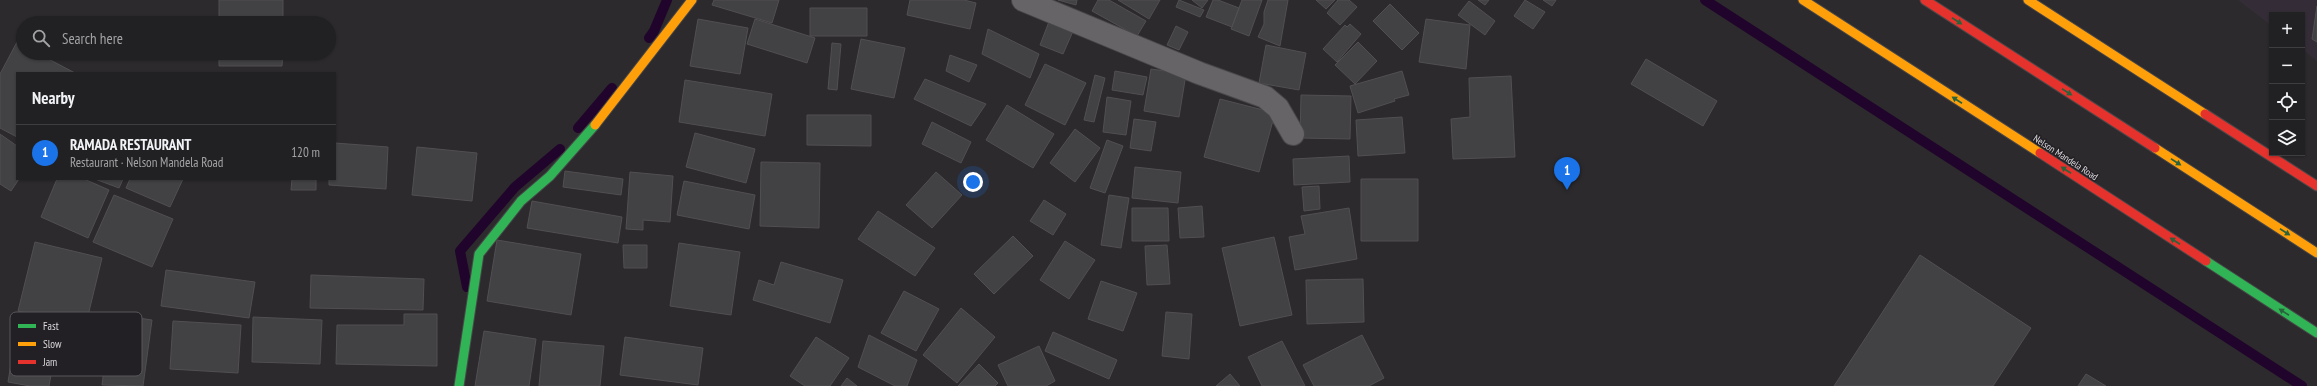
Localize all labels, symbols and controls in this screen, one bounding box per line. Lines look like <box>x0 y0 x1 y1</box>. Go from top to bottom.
map controls <box>2269 12 2305 156</box>
button: + <box>2269 12 2305 48</box>
search box <box>16 16 336 60</box>
one-way arrow <box>1952 17 1963 25</box>
icon: search <box>30 27 52 49</box>
text: Search here <box>62 29 123 48</box>
button: − <box>2269 48 2305 84</box>
button: locate <box>2269 84 2305 120</box>
text: Nearby <box>32 87 75 109</box>
one-way arrow <box>2061 88 2073 95</box>
one-way arrow <box>1951 96 1963 103</box>
button: layers <box>2269 120 2305 156</box>
street label: Nelson Mandela Road <box>2031 132 2101 183</box>
text: RAMADA RESTAURANT <box>70 135 191 154</box>
text: 1 <box>42 144 48 161</box>
text: 120 m <box>291 144 320 161</box>
text: Restaurant · Nelson Mandela Road <box>70 154 223 171</box>
pin: 1 <box>1554 157 1580 190</box>
one-way arrow <box>2171 158 2181 166</box>
one-way arrow <box>2060 167 2072 174</box>
your location <box>963 172 983 192</box>
one-way arrow <box>2279 229 2291 236</box>
one-way arrow <box>2170 237 2180 245</box>
one-way arrow <box>2279 308 2289 316</box>
legend <box>10 312 142 376</box>
text: Fast <box>43 319 59 333</box>
text: Slow <box>43 337 62 351</box>
text: Jam <box>42 355 57 369</box>

